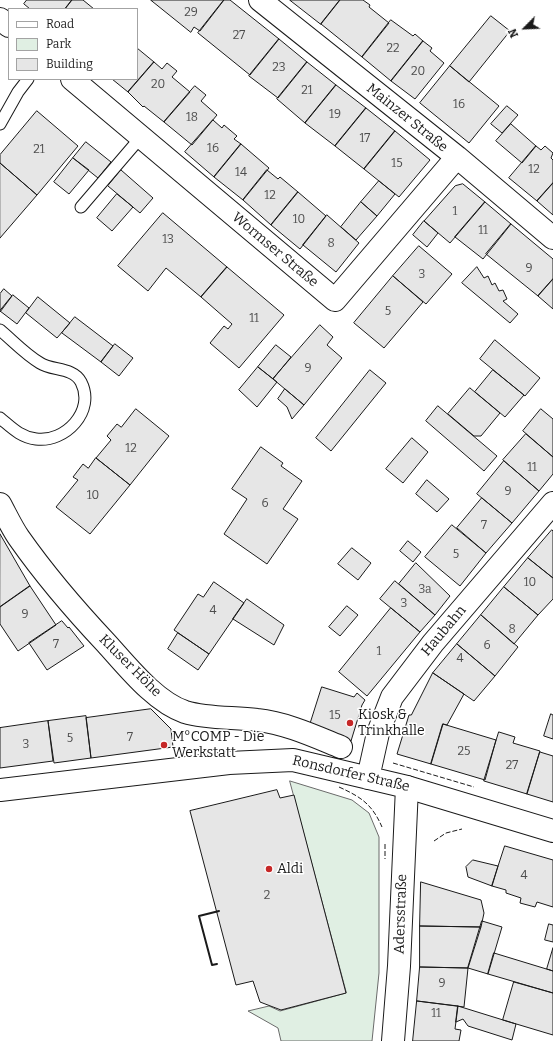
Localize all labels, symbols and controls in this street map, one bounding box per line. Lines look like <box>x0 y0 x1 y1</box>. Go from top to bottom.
house number: 29 <box>184 6 198 20</box>
legend <box>8 8 138 80</box>
north arrow <box>505 8 545 48</box>
text: Road <box>46 17 74 31</box>
text: N <box>506 27 521 40</box>
house number: 27 <box>233 29 245 43</box>
text: Park <box>46 37 71 51</box>
house number: 22 <box>386 42 400 56</box>
text: Building <box>46 57 93 71</box>
house number: 23 <box>272 61 286 75</box>
house number: 20 <box>411 65 425 79</box>
house number: 20 <box>151 78 165 92</box>
street label: Mainzer Straße <box>363 80 451 156</box>
house number: 21 <box>301 84 313 98</box>
house number: 16 <box>453 98 465 112</box>
house number: 19 <box>329 108 341 122</box>
house number: 18 <box>186 111 198 125</box>
house number: 17 <box>360 132 370 146</box>
house number: 16 <box>207 142 219 156</box>
house number: 21 <box>33 143 45 157</box>
house number: 15 <box>391 157 403 171</box>
house number: 12 <box>528 163 540 177</box>
house number: 14 <box>235 166 247 180</box>
house number: 12 <box>264 189 276 203</box>
house number: 1 <box>453 205 457 219</box>
street label: Wormser Straße <box>228 209 322 291</box>
house number: 10 <box>293 213 305 227</box>
house number: 11 <box>478 224 488 238</box>
house number: 13 <box>162 233 174 247</box>
house number: 8 <box>327 237 335 251</box>
house number: 9 <box>525 262 533 276</box>
house number: 3 <box>419 268 425 282</box>
house number: 5 <box>385 305 391 319</box>
house number: 11 <box>249 312 259 326</box>
house number: 9 <box>304 362 312 376</box>
house number: 12 <box>125 442 137 456</box>
house number: 11 <box>527 461 537 475</box>
house number: 9 <box>504 485 512 499</box>
house number: 10 <box>87 489 99 503</box>
house number: 6 <box>261 497 269 511</box>
house number: 7 <box>481 519 487 533</box>
house number: 5 <box>453 548 459 562</box>
house number: 10 <box>524 576 536 590</box>
house number: 3a <box>418 583 432 597</box>
house number: 3 <box>401 597 407 611</box>
street label: Haubahn <box>418 602 470 660</box>
house number: 4 <box>209 604 217 618</box>
house number: 9 <box>21 608 29 622</box>
house number: 8 <box>508 623 516 637</box>
street label: Kluser Höhe <box>95 631 165 701</box>
house number: 7 <box>53 638 59 652</box>
house number: 6 <box>483 639 491 653</box>
house number: 1 <box>377 645 381 659</box>
house number: 4 <box>456 652 464 666</box>
place label: Kiosk & Trinkhalle <box>358 707 425 740</box>
house number: 15 <box>329 709 341 723</box>
marker: Kiosk & Trinkhalle <box>345 718 355 728</box>
place label: M°COMP - Die Werkstatt <box>172 729 264 762</box>
house number: 7 <box>127 731 133 745</box>
house number: 5 <box>67 732 73 746</box>
house number: 3 <box>23 738 29 752</box>
marker: M°COMP - Die Werkstatt <box>159 740 169 750</box>
house number: 25 <box>458 745 470 759</box>
street label: Ronsdorfer Straße <box>291 752 411 796</box>
house number: 27 <box>506 759 518 773</box>
place label: Aldi <box>277 861 303 877</box>
marker: Aldi <box>264 864 274 874</box>
house number: 4 <box>520 869 528 883</box>
street label: Adersstraße <box>391 874 411 954</box>
house number: 2 <box>264 889 270 903</box>
house number: 9 <box>438 977 446 991</box>
house number: 11 <box>431 1007 441 1021</box>

